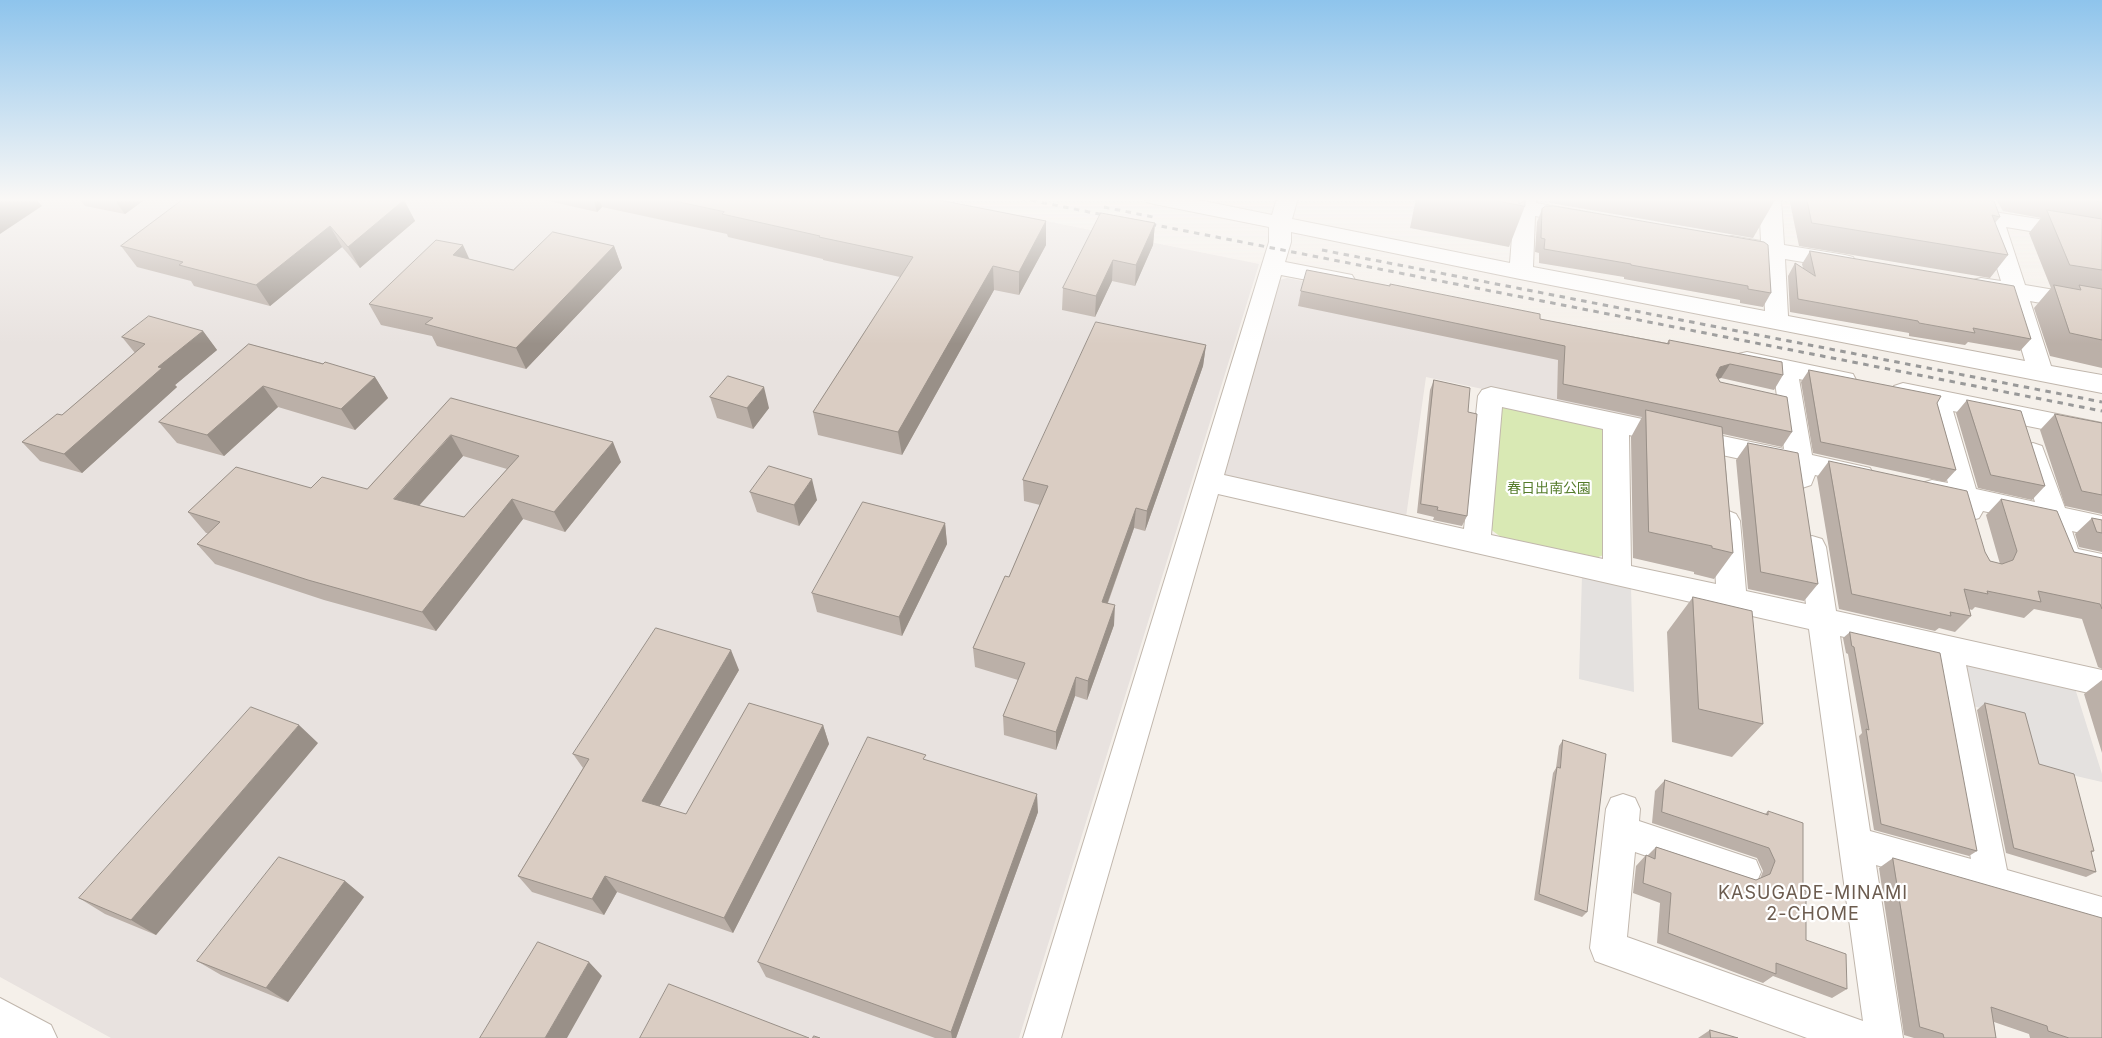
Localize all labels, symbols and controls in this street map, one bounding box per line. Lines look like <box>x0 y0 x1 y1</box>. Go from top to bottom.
park label: 春日出南公園 <box>1507 481 1591 497</box>
district label: KASUGADE-MINAMI 2-CHOME <box>1716 883 1910 926</box>

